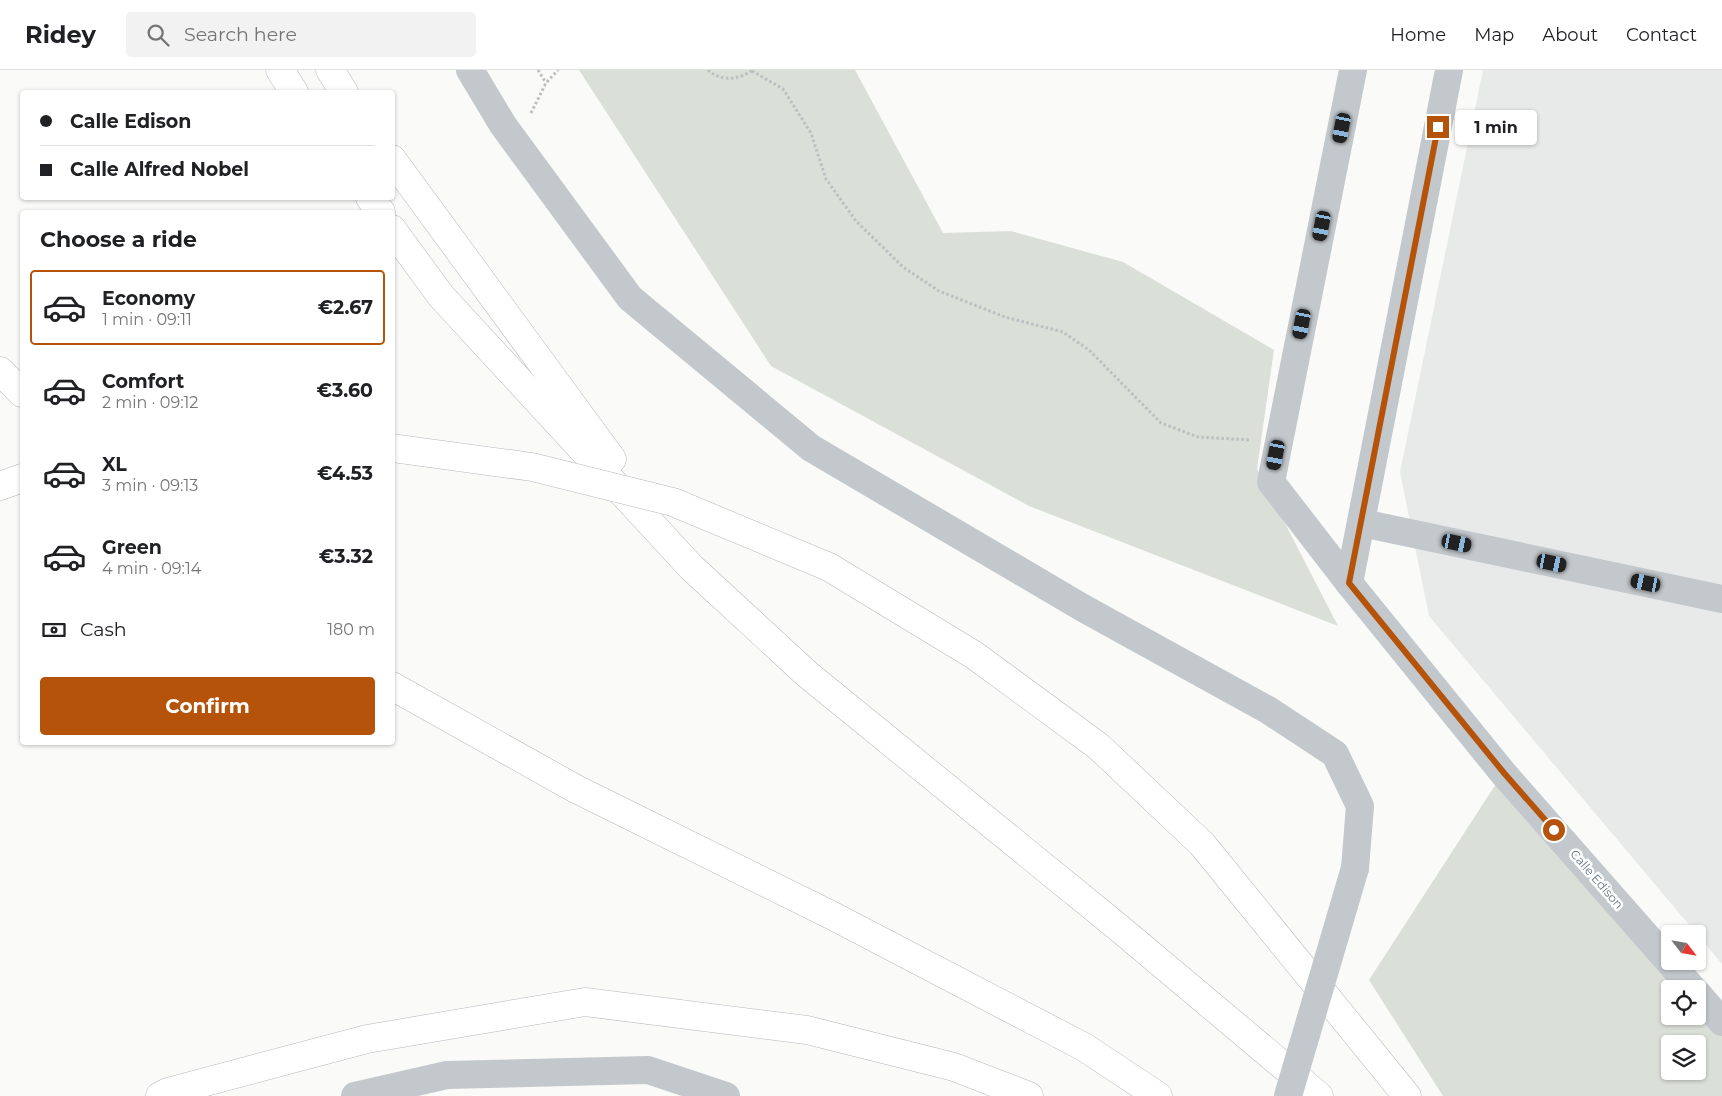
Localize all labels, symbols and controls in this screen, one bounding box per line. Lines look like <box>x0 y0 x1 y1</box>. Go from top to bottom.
search box <box>126 12 476 57</box>
text: Ridey <box>25 20 96 49</box>
icon: search <box>144 21 172 49</box>
text: Search here <box>184 23 297 46</box>
text: Home <box>1390 24 1446 46</box>
text: Map <box>1474 24 1514 46</box>
text: About <box>1542 24 1598 46</box>
text: Contact <box>1626 24 1697 46</box>
text: Calle Edison <box>70 110 191 133</box>
callout: 1 min <box>1456 110 1538 144</box>
car <box>1331 112 1352 144</box>
route end <box>1427 116 1449 138</box>
text: 1 min <box>1474 118 1518 137</box>
text: Calle Alfred Nobel <box>70 158 249 181</box>
car <box>1311 210 1332 242</box>
text: Choose a ride <box>40 226 197 253</box>
icon: car <box>42 285 87 330</box>
text: Economy <box>102 287 195 310</box>
text: €2.67 <box>318 296 373 319</box>
car <box>1291 308 1312 340</box>
text: 1 min · 09:11 <box>102 310 192 329</box>
icon: car <box>42 368 87 413</box>
text: Comfort <box>102 370 184 393</box>
text: €3.60 <box>317 379 373 402</box>
text: 2 min · 09:12 <box>102 393 198 412</box>
car <box>1265 439 1286 471</box>
icon: car <box>42 451 87 496</box>
text: XL <box>102 453 127 476</box>
text: €4.53 <box>317 462 373 485</box>
text: 3 min · 09:13 <box>102 476 198 495</box>
car <box>1440 533 1473 553</box>
icon: car <box>42 534 87 579</box>
text: Green <box>102 536 162 559</box>
text: €3.32 <box>319 545 373 568</box>
car <box>1535 553 1568 573</box>
text: 4 min · 09:14 <box>102 559 201 578</box>
car <box>1629 573 1662 593</box>
icon: cash <box>40 616 68 644</box>
text: Cash <box>80 618 127 641</box>
text: 180 m <box>327 620 375 639</box>
button: Confirm <box>40 677 375 735</box>
route start <box>1543 819 1565 841</box>
street label: Calle Edison <box>1567 846 1627 912</box>
north arrow <box>1661 925 1706 970</box>
map controls <box>1661 925 1706 1080</box>
button: locate <box>1661 980 1706 1025</box>
button: layers <box>1661 1035 1706 1080</box>

